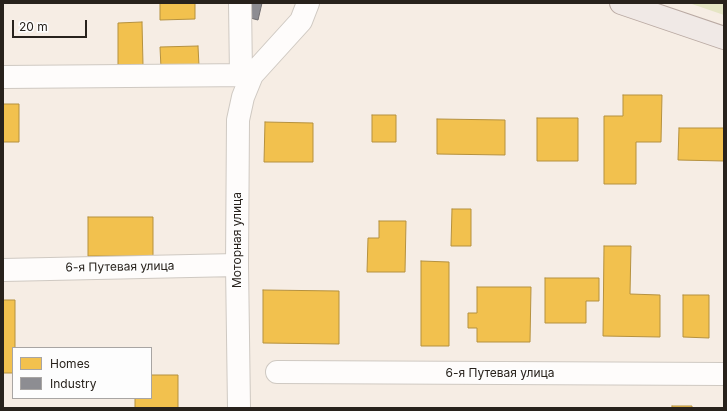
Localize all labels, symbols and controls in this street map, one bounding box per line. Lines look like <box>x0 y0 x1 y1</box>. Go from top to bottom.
scale bar <box>14 12 89 38</box>
text: 20 m <box>19 19 48 34</box>
street label: Моторная улица <box>230 192 244 288</box>
street label: 6-я Путевая улица <box>65 259 175 275</box>
legend <box>12 347 152 399</box>
text: Homes <box>50 356 90 371</box>
street label: 6-я Путевая улица <box>446 366 554 380</box>
text: Industry <box>50 376 96 391</box>

